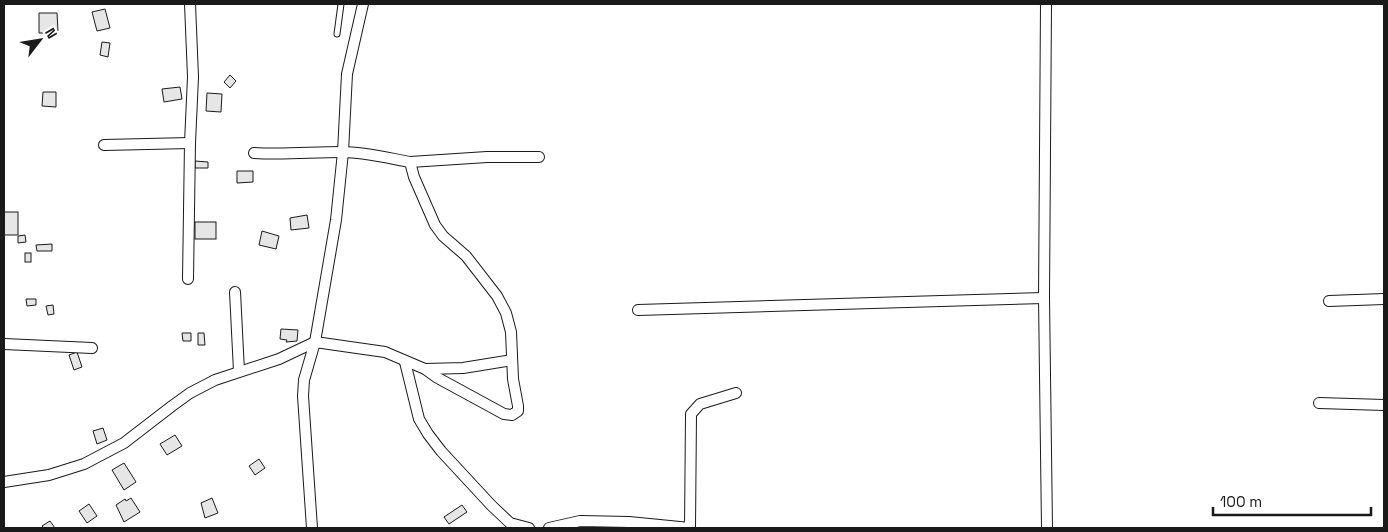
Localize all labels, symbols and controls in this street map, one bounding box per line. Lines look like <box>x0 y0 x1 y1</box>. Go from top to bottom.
north arrow <box>15 15 65 65</box>
text: N <box>41 25 61 42</box>
scale bar <box>1213 484 1370 516</box>
text: 100 m <box>1220 492 1262 511</box>

